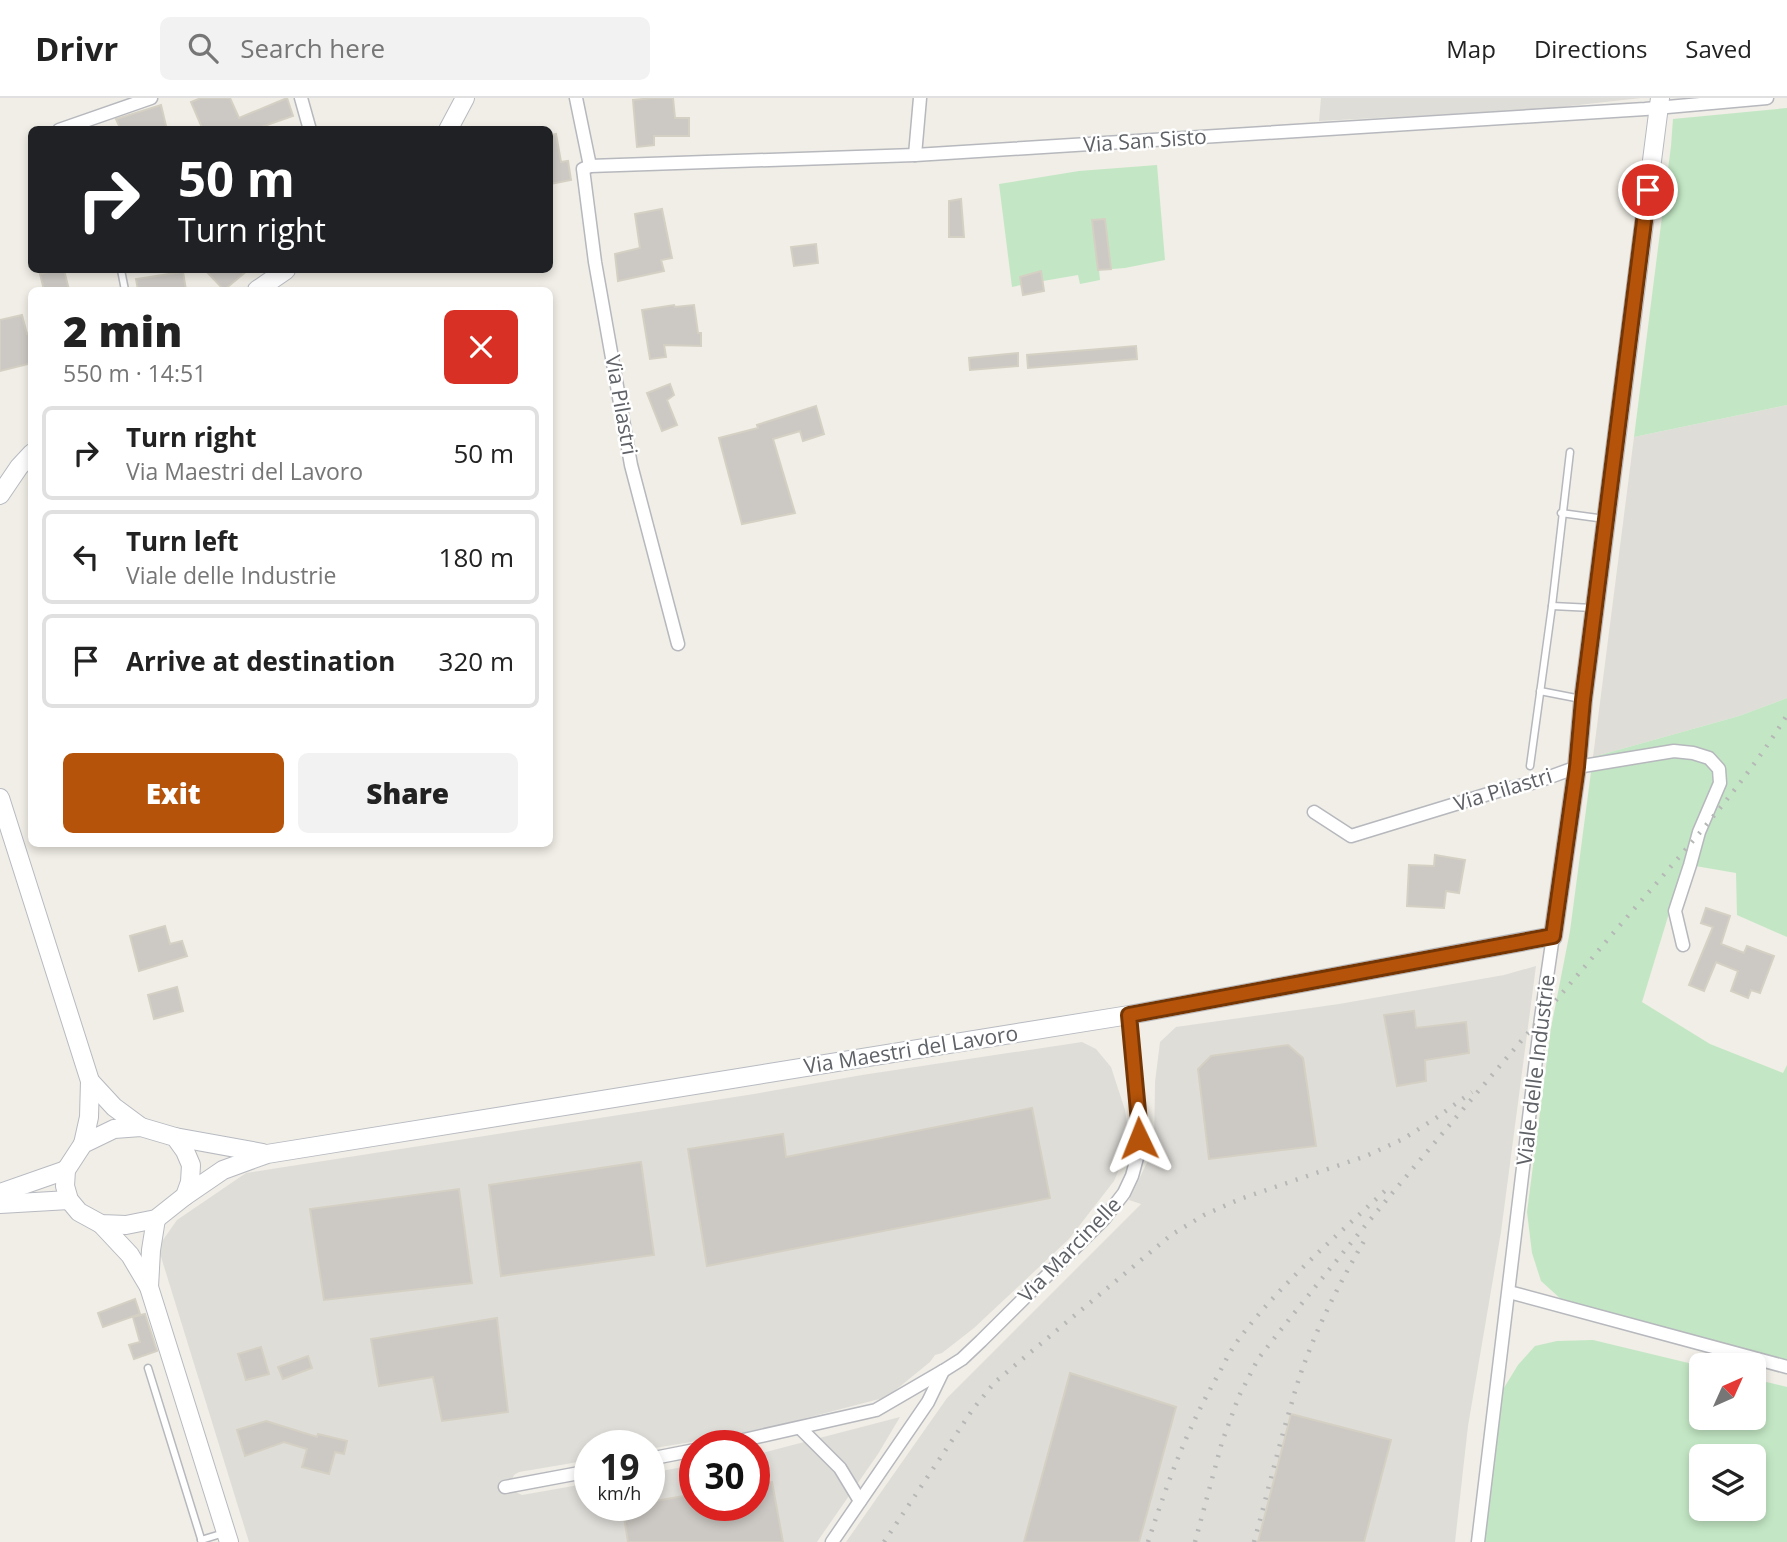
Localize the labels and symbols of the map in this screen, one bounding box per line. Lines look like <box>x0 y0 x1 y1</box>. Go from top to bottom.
street label: Via San Sisto <box>1082 122 1207 158</box>
pin <box>1618 160 1678 220</box>
street label: Via Pilastri <box>599 353 645 457</box>
street label: Via Pilastri <box>1450 761 1555 817</box>
street label: Viale delle Industrie <box>1509 973 1561 1167</box>
street label: Via Maestri del Lavoro <box>802 1018 1020 1080</box>
position arrow <box>1102 1101 1176 1175</box>
street label: Via Marcinelle <box>1012 1190 1127 1308</box>
north arrow <box>1689 1353 1766 1430</box>
speed limit sign: 30 <box>679 1430 770 1521</box>

